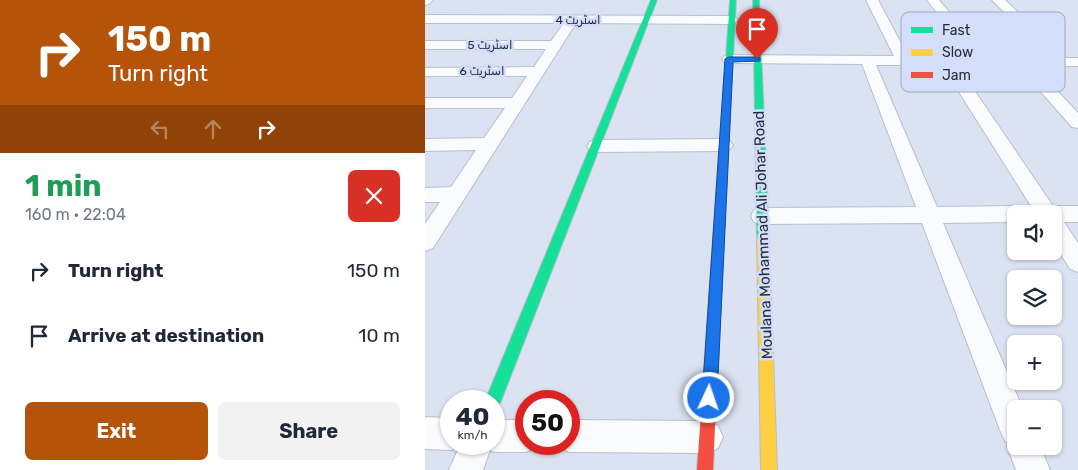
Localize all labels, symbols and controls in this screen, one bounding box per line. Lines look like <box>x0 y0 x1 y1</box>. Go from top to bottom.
pin <box>736 8 778 59</box>
legend <box>901 12 1065 92</box>
street label: اسٹریٹ 4 <box>555 13 601 28</box>
icon: arrive <box>743 15 771 43</box>
text: 150 m <box>108 18 211 60</box>
icon: right <box>25 20 90 85</box>
text: Fast <box>942 22 971 39</box>
street label: اسٹریٹ 5 <box>468 38 512 53</box>
text: Slow <box>942 44 973 61</box>
text: Turn right <box>108 60 208 87</box>
street label: اسٹریٹ 6 <box>460 64 504 79</box>
text: Jam <box>942 67 971 84</box>
street label: Moulana Mohammad Ali Johar Road <box>750 110 776 360</box>
icon: left <box>146 115 174 143</box>
icon: ahead <box>199 115 227 143</box>
icon: right <box>252 115 280 143</box>
text: 1 min <box>25 168 102 204</box>
button: close <box>348 170 400 222</box>
text: 160 m · 22:04 <box>25 205 126 224</box>
map controls <box>1007 205 1062 455</box>
button: sound <box>1007 205 1062 260</box>
icon: right <box>25 257 53 285</box>
text: Turn right <box>68 259 163 282</box>
text: 150 m <box>347 259 400 282</box>
button: layers <box>1007 270 1062 325</box>
icon: arrive <box>25 322 53 350</box>
text: Arrive at destination <box>68 324 264 347</box>
text: 10 m <box>358 324 400 347</box>
button: + <box>1007 335 1062 390</box>
position arrow <box>682 371 734 423</box>
speed limit sign: 50 <box>515 390 580 455</box>
button: − <box>1007 400 1062 455</box>
button: Exit <box>25 402 208 460</box>
button: Share <box>218 402 400 460</box>
text: 40 <box>455 402 490 431</box>
text: km/h <box>458 428 487 442</box>

